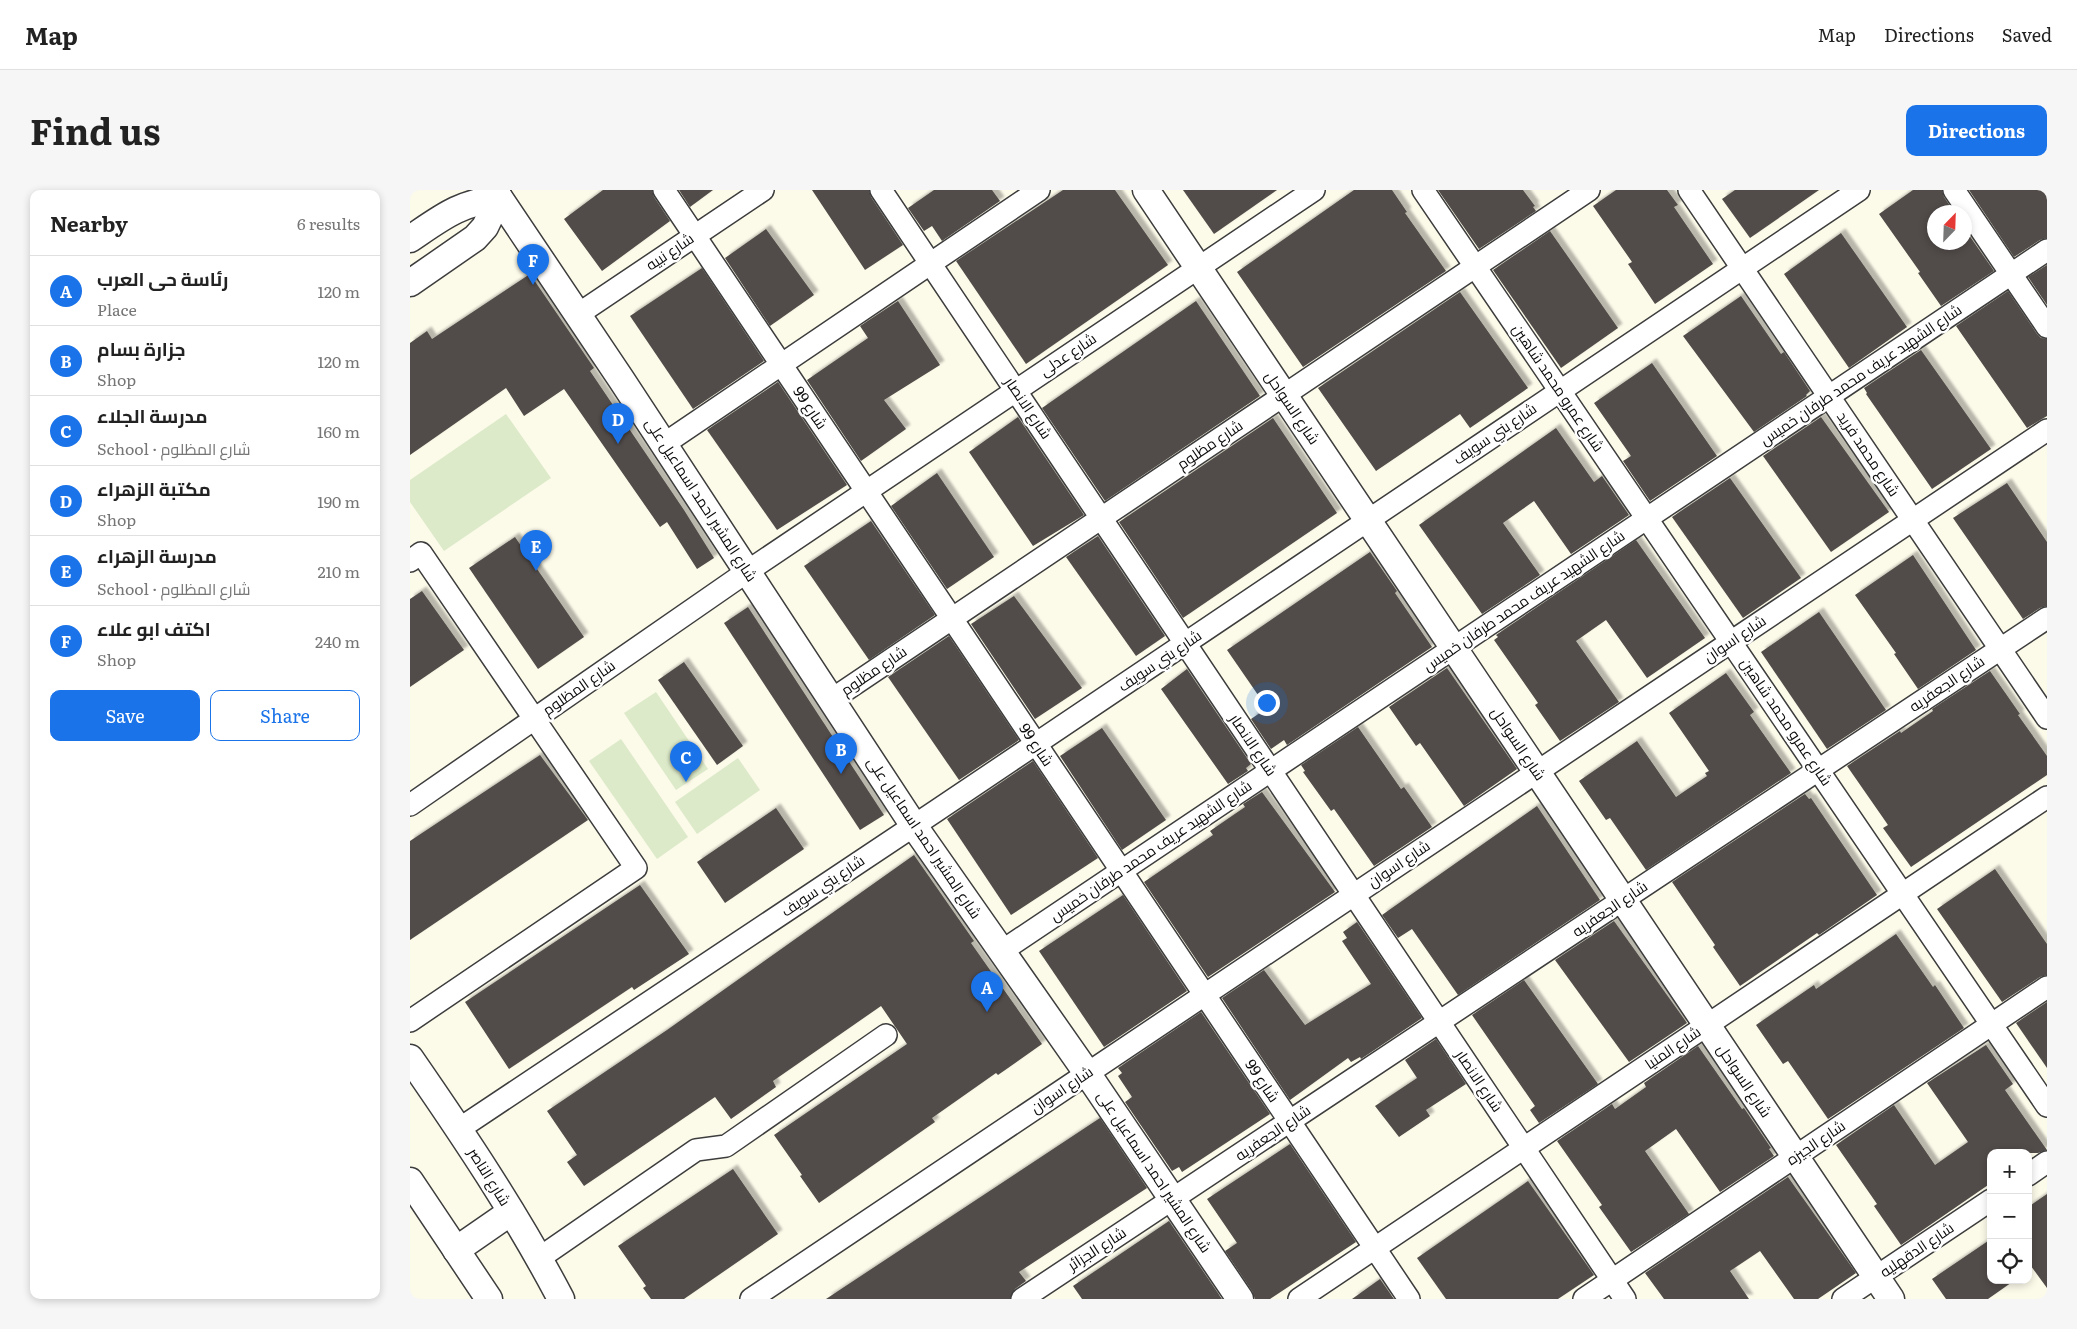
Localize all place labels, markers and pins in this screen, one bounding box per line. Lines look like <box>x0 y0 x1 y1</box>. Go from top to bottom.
pin: F <box>517 244 549 285</box>
pin: D <box>602 403 634 444</box>
pin: E <box>520 530 552 571</box>
pin: B <box>825 733 857 774</box>
pin: C <box>670 741 702 782</box>
pin: A <box>971 971 1003 1012</box>

